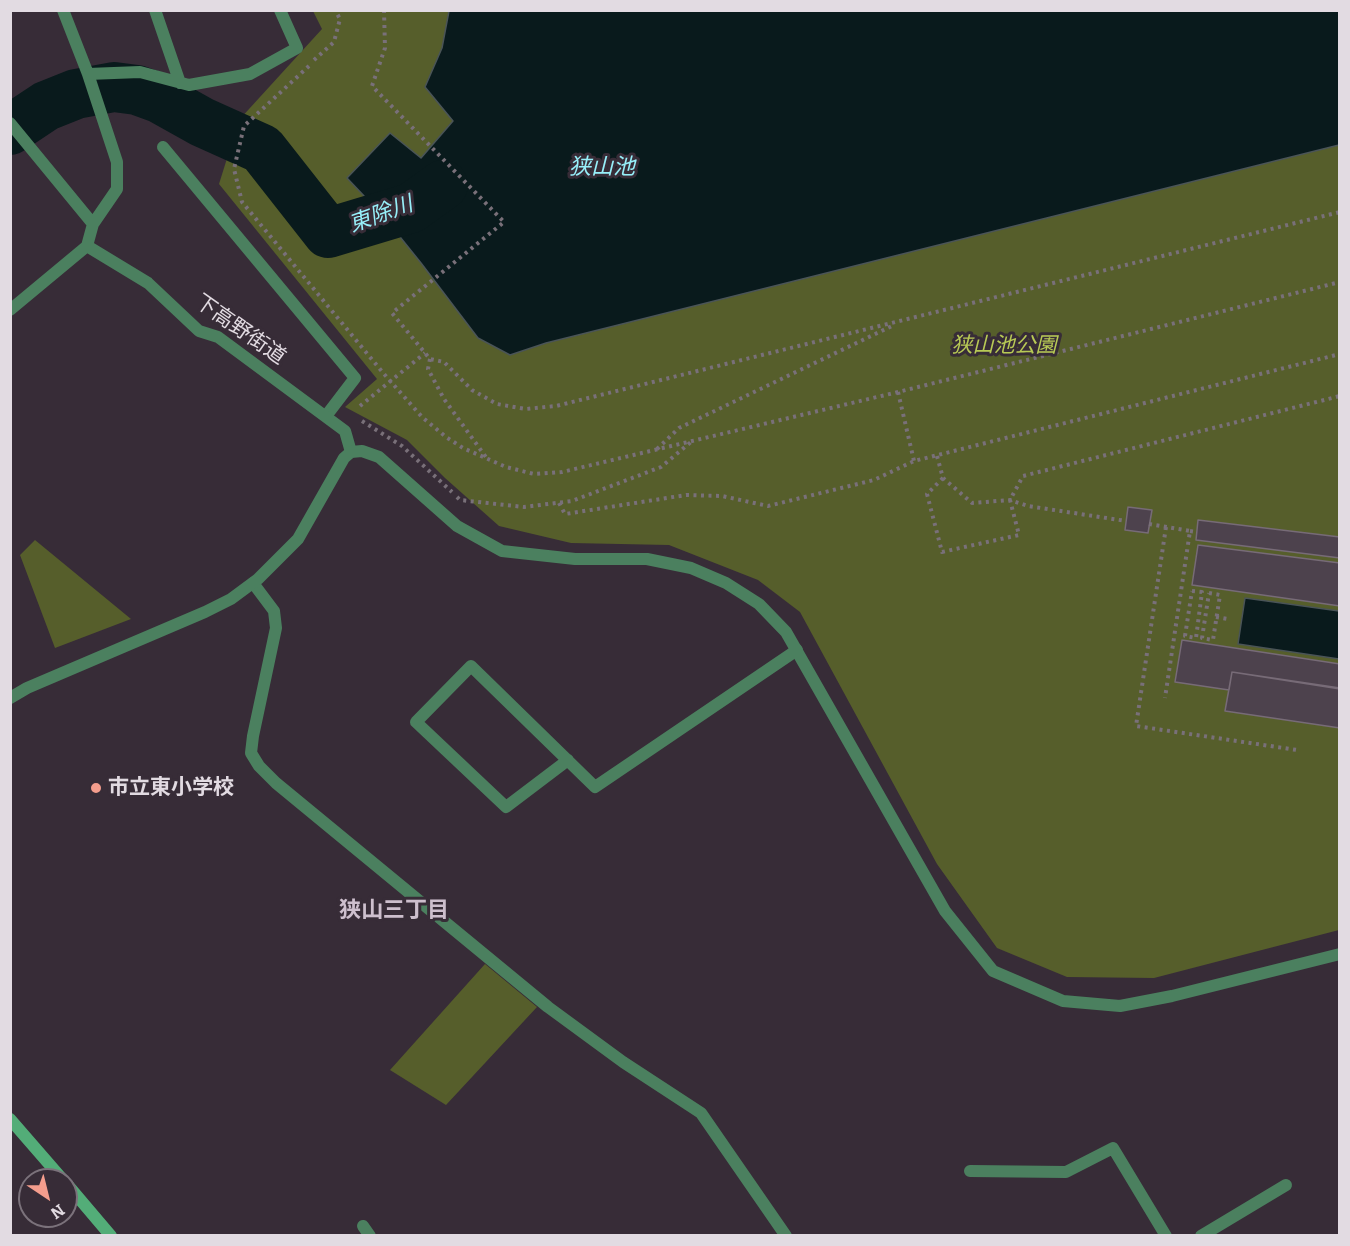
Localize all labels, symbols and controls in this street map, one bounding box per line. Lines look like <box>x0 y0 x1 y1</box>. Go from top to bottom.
water label: 狭山池 <box>569 155 635 181</box>
water label: 東除川 <box>345 191 417 239</box>
street label: 下高野街道 <box>190 290 290 370</box>
park label: 狭山池公園 <box>952 333 1056 359</box>
place label: 市立東小学校 <box>108 775 234 801</box>
marker: 市立東小学校 <box>89 781 103 795</box>
district label: 狭山三丁目 <box>339 898 449 924</box>
north arrow <box>18 1168 78 1228</box>
text: N <box>47 1200 68 1223</box>

